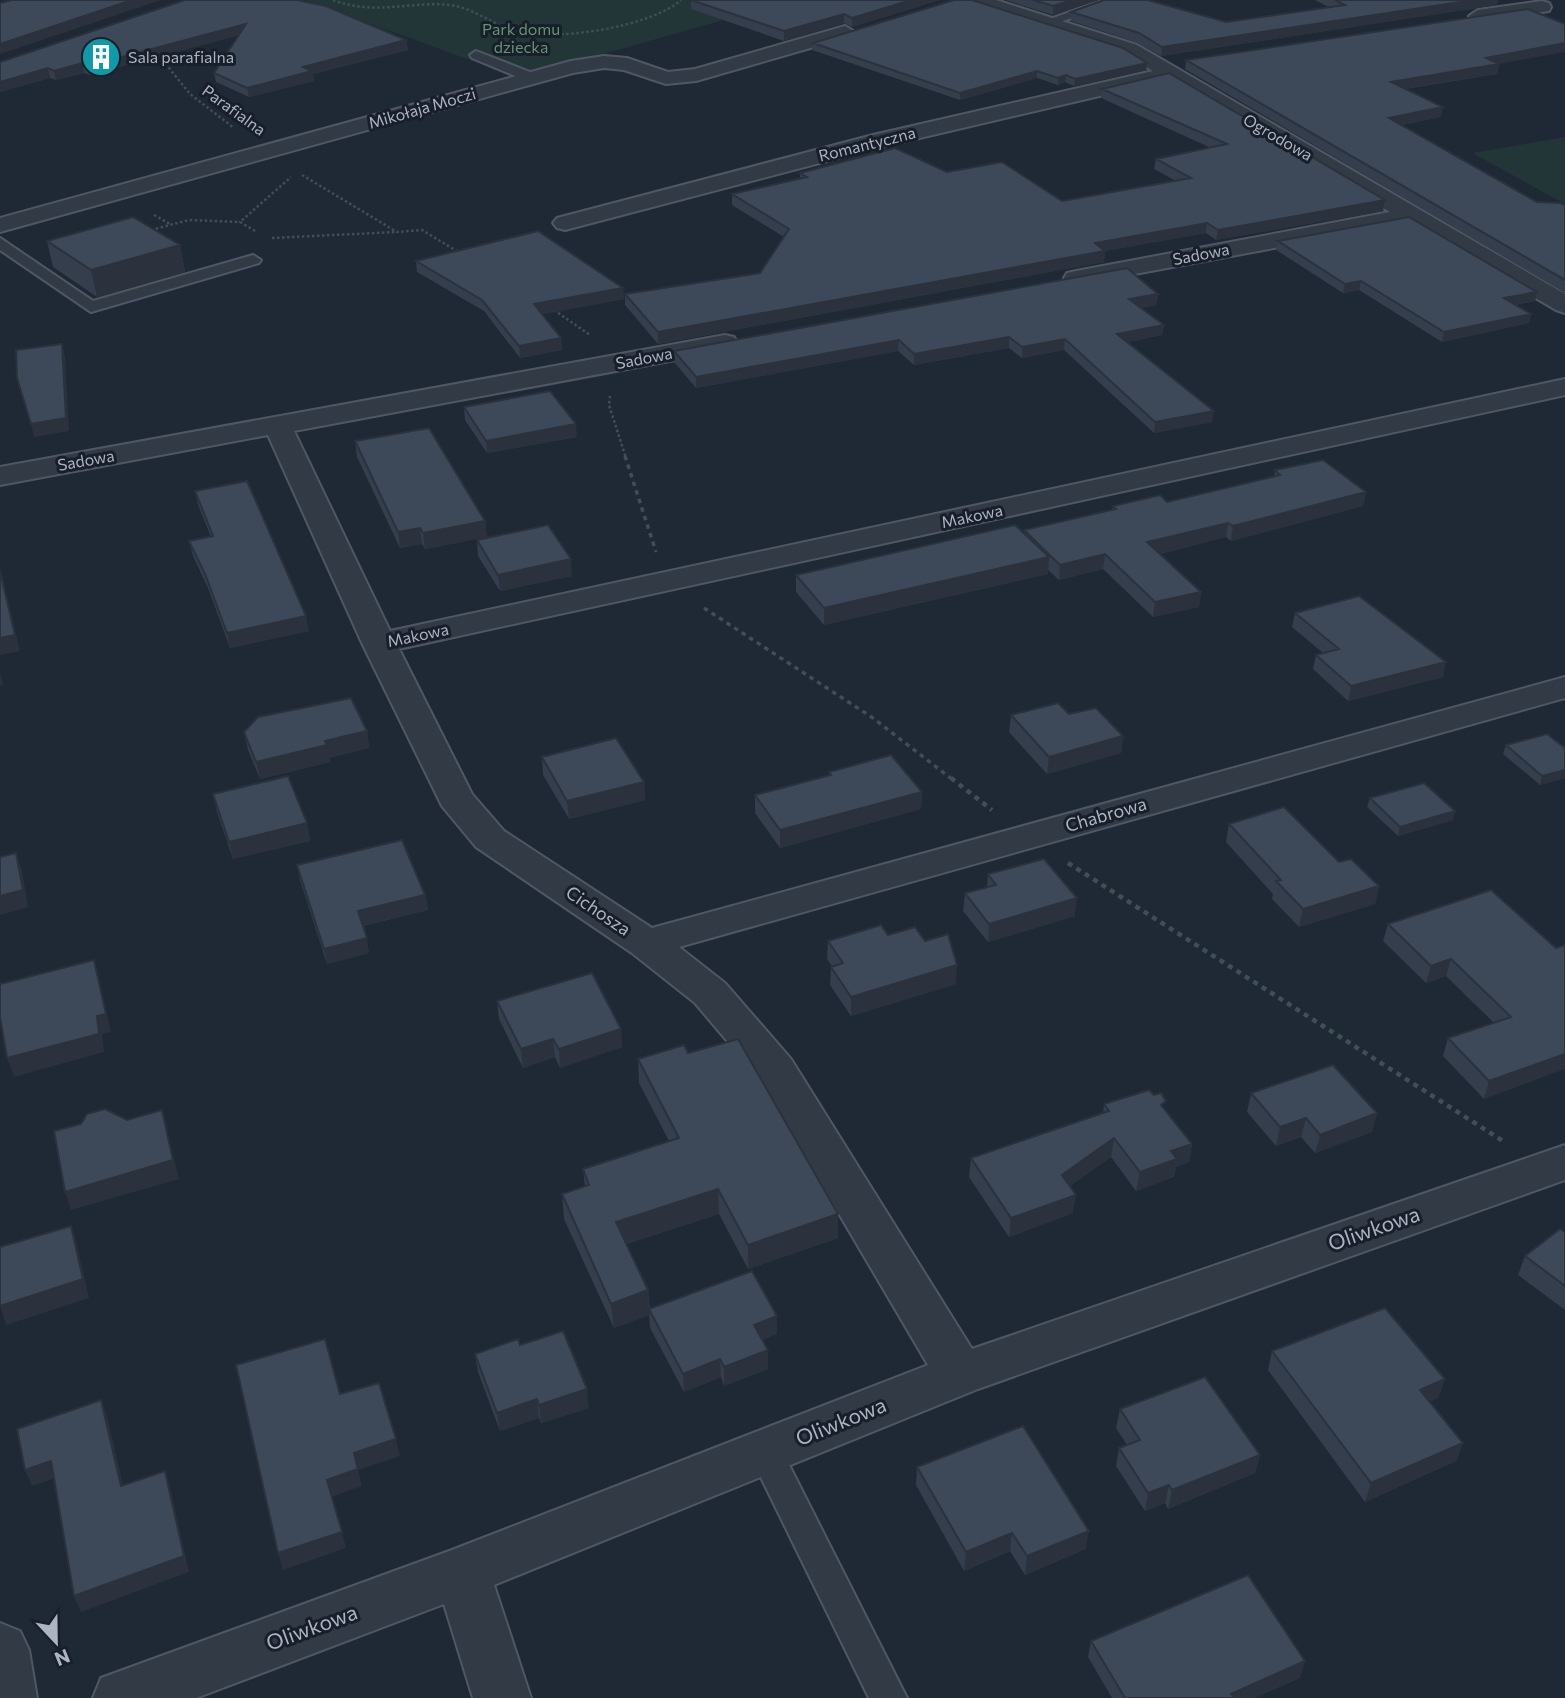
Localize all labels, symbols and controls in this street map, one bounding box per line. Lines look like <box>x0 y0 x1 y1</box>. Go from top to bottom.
park label: Park domu dziecka <box>482 19 560 56</box>
building icon: Sala parafialna <box>80 36 122 78</box>
place label: Sala parafialna <box>128 47 234 66</box>
street label: Parafialna <box>199 80 270 139</box>
street label: Mikołaja Moczi <box>366 83 478 132</box>
street label: Ogrodowa <box>1240 109 1316 164</box>
street label: Romantyczna <box>816 122 917 165</box>
street label: Sadowa <box>1171 239 1231 268</box>
street label: Sadowa <box>614 343 674 372</box>
street label: Sadowa <box>56 445 116 474</box>
street label: Makowa <box>940 500 1004 531</box>
street label: Makowa <box>386 619 450 650</box>
street label: Chabrowa <box>1062 792 1149 836</box>
street label: Cichosza <box>562 881 635 940</box>
street label: Oliwkowa <box>1324 1200 1423 1255</box>
street label: Oliwkowa <box>792 1391 889 1450</box>
street label: Oliwkowa <box>262 1599 361 1655</box>
north arrow <box>21 1607 91 1677</box>
text: N <box>52 1645 73 1672</box>

